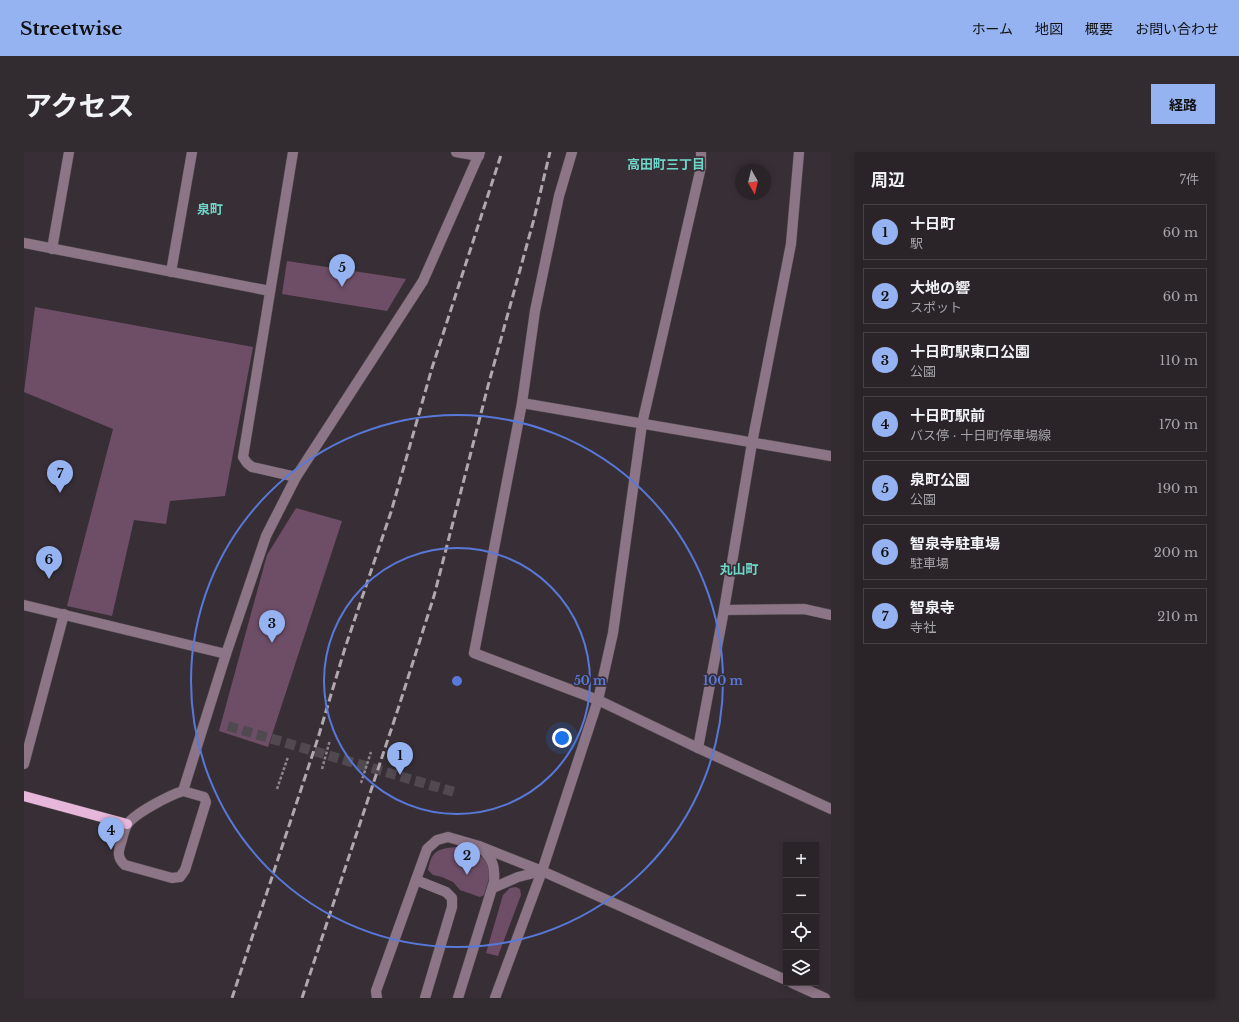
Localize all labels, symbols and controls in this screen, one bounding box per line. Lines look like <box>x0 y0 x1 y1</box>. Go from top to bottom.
text: Streetwise <box>20 17 122 40</box>
text: ホーム <box>971 20 1013 38</box>
text: 地図 <box>1035 20 1063 38</box>
text: 概要 <box>1085 20 1113 38</box>
text: お問い合わせ <box>1135 20 1219 38</box>
button: 経路 <box>1151 84 1215 124</box>
text: アクセス <box>24 89 135 124</box>
district label: 高田町三丁目 <box>627 156 705 173</box>
north arrow <box>735 164 771 200</box>
text: 周辺 <box>871 170 905 191</box>
text: 7件 <box>1179 171 1199 188</box>
district label: 泉町 <box>197 201 223 218</box>
text: 十日町 <box>910 214 955 233</box>
text: 1 <box>882 224 888 241</box>
text: 60 m <box>1163 224 1198 241</box>
text: 駅 <box>910 235 923 252</box>
pin: 5 <box>329 254 355 287</box>
text: 大地の響 <box>910 278 970 297</box>
text: 2 <box>881 288 889 305</box>
text: 60 m <box>1163 288 1198 305</box>
text: スポット <box>910 299 962 316</box>
text: 十日町駅東口公園 <box>910 342 1030 361</box>
text: 3 <box>881 352 889 369</box>
text: 110 m <box>1159 352 1198 369</box>
text: 公園 <box>910 363 936 380</box>
text: 十日町駅前 <box>910 406 985 425</box>
text: 4 <box>881 416 889 433</box>
text: 170 m <box>1159 416 1198 433</box>
text: バス停 · 十日町停車場線 <box>910 427 1051 444</box>
pin: 7 <box>47 460 73 493</box>
text: 泉町公園 <box>910 470 970 489</box>
text: 5 <box>881 480 889 497</box>
text: 190 m <box>1157 480 1198 497</box>
text: 公園 <box>910 491 936 508</box>
text: 智泉寺駐車場 <box>910 534 1000 553</box>
text: 6 <box>881 544 889 561</box>
text: 200 m <box>1154 544 1198 561</box>
pin: 6 <box>36 546 62 579</box>
text: 駐車場 <box>910 555 949 572</box>
district label: 丸山町 <box>719 561 759 578</box>
text: 智泉寺 <box>910 598 955 617</box>
text: 7 <box>882 608 888 625</box>
text: 210 m <box>1157 608 1198 625</box>
pin: 3 <box>259 610 285 643</box>
text: 寺社 <box>910 619 936 636</box>
text: 50 m <box>574 673 607 688</box>
text: 100 m <box>703 673 744 688</box>
centre of rings <box>450 674 464 688</box>
your location <box>552 728 572 748</box>
pin: 1 <box>387 742 413 775</box>
pin: 4 <box>98 817 124 850</box>
pin: 2 <box>454 842 480 875</box>
map controls <box>783 842 819 986</box>
button: + <box>783 842 819 878</box>
button: − <box>783 878 819 914</box>
button: locate <box>783 914 819 950</box>
button: layers <box>783 950 819 986</box>

